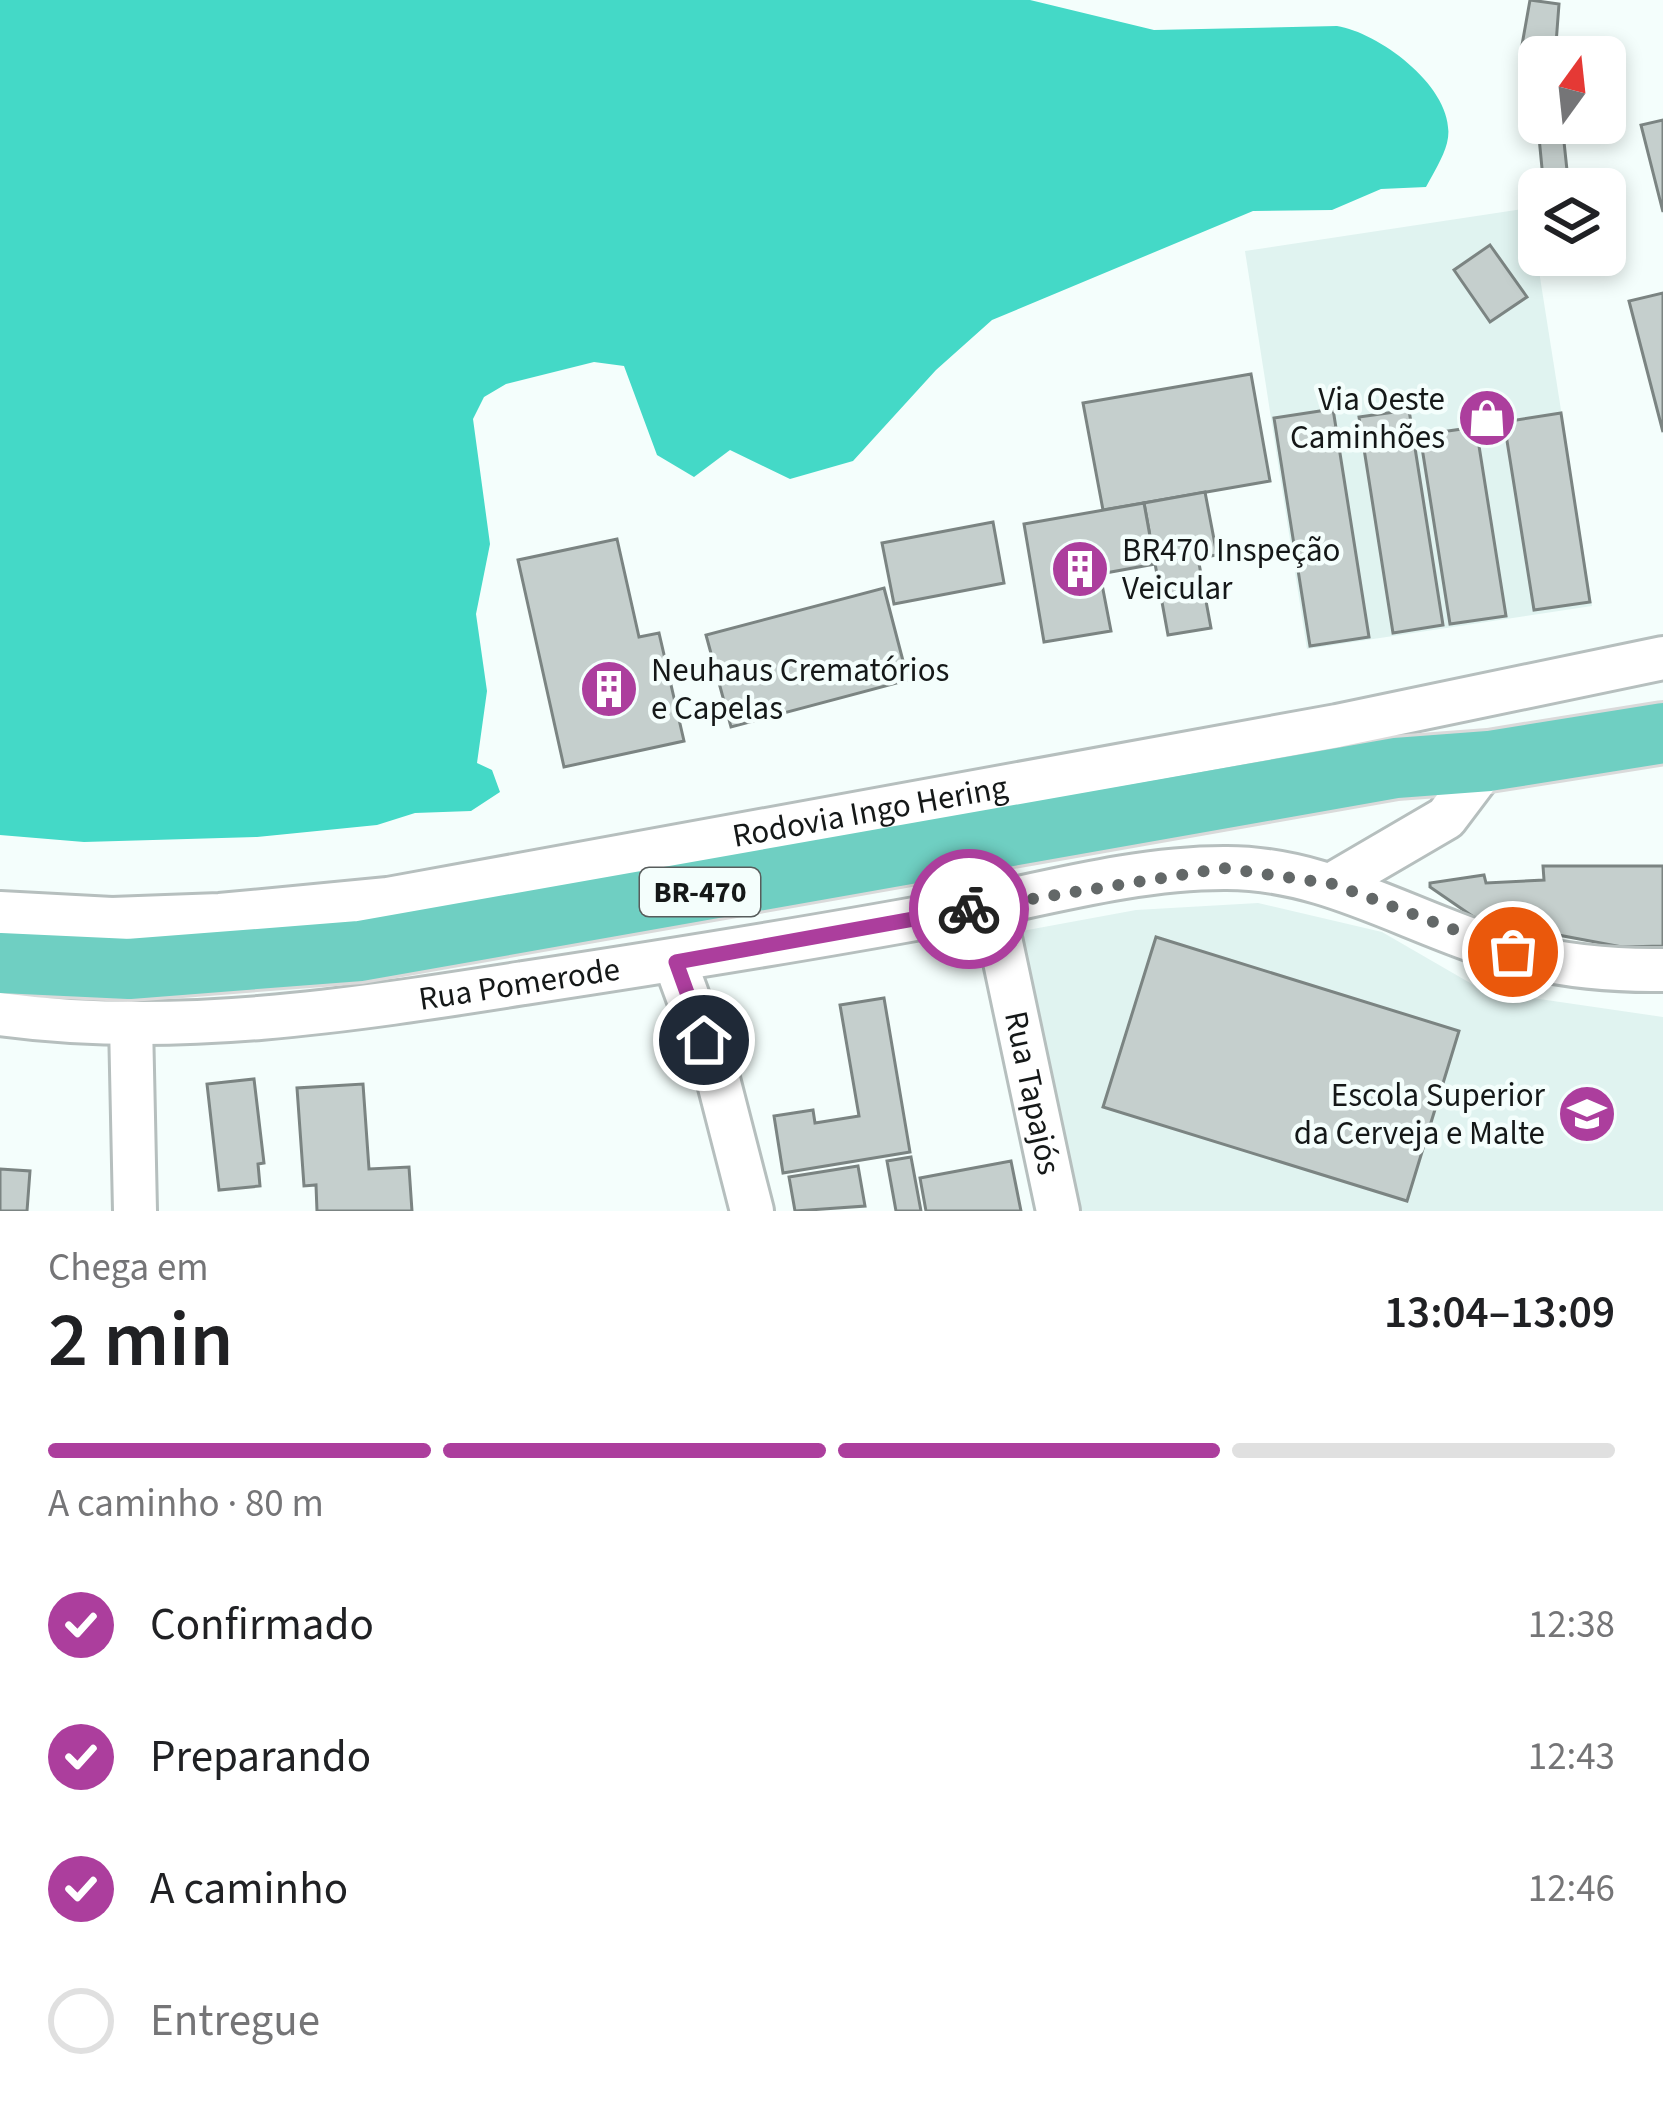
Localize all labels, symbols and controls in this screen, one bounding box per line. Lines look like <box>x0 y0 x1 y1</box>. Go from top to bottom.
north arrow <box>1518 36 1626 144</box>
map controls <box>1518 36 1626 276</box>
button: layers <box>1518 168 1626 276</box>
place label: Via Oeste Caminhões <box>1290 376 1445 461</box>
shop icon: Via Oeste Caminhões <box>1456 387 1518 449</box>
place label: BR470 Inspeção Veicular <box>1122 527 1340 612</box>
building icon: BR470 Inspeção Veicular <box>1049 538 1111 600</box>
place label: Neuhaus Crematórios e Capelas <box>651 647 949 732</box>
building icon: Neuhaus Crematórios e Capelas <box>578 658 640 720</box>
street label: Rodovia Ingo Hering <box>729 763 1012 859</box>
courier <box>909 849 1029 969</box>
road number: BR-470 <box>640 868 760 916</box>
icon: bike <box>936 876 1002 942</box>
pin <box>1462 901 1564 1003</box>
icon: bag <box>1480 919 1546 985</box>
street label: Rua Pomerode <box>415 945 623 1022</box>
pin <box>653 989 755 1091</box>
icon: home <box>671 1007 737 1073</box>
street label: Rua Tapajós <box>993 1007 1073 1179</box>
place label: Escola Superior da Cerveja e Malte <box>1294 1072 1546 1157</box>
school or university icon: Escola Superior da Cerveja e Malte <box>1556 1083 1618 1145</box>
text: Chega em <box>48 1240 209 1296</box>
text: 13:04–13:09 <box>1384 1281 1615 1345</box>
text: 2 min <box>48 1285 233 1396</box>
text: A caminho · 80 m <box>48 1476 324 1532</box>
icon: check <box>48 1592 114 1658</box>
text: Confirmado <box>150 1593 374 1657</box>
text: 12:38 <box>1528 1597 1615 1653</box>
icon: check <box>48 1724 114 1790</box>
text: Preparando <box>150 1725 371 1789</box>
text: 12:43 <box>1528 1729 1615 1785</box>
icon: check <box>48 1856 114 1922</box>
text: A caminho <box>150 1857 348 1921</box>
text: 12:46 <box>1528 1861 1615 1917</box>
text: Entregue <box>150 1989 320 2053</box>

